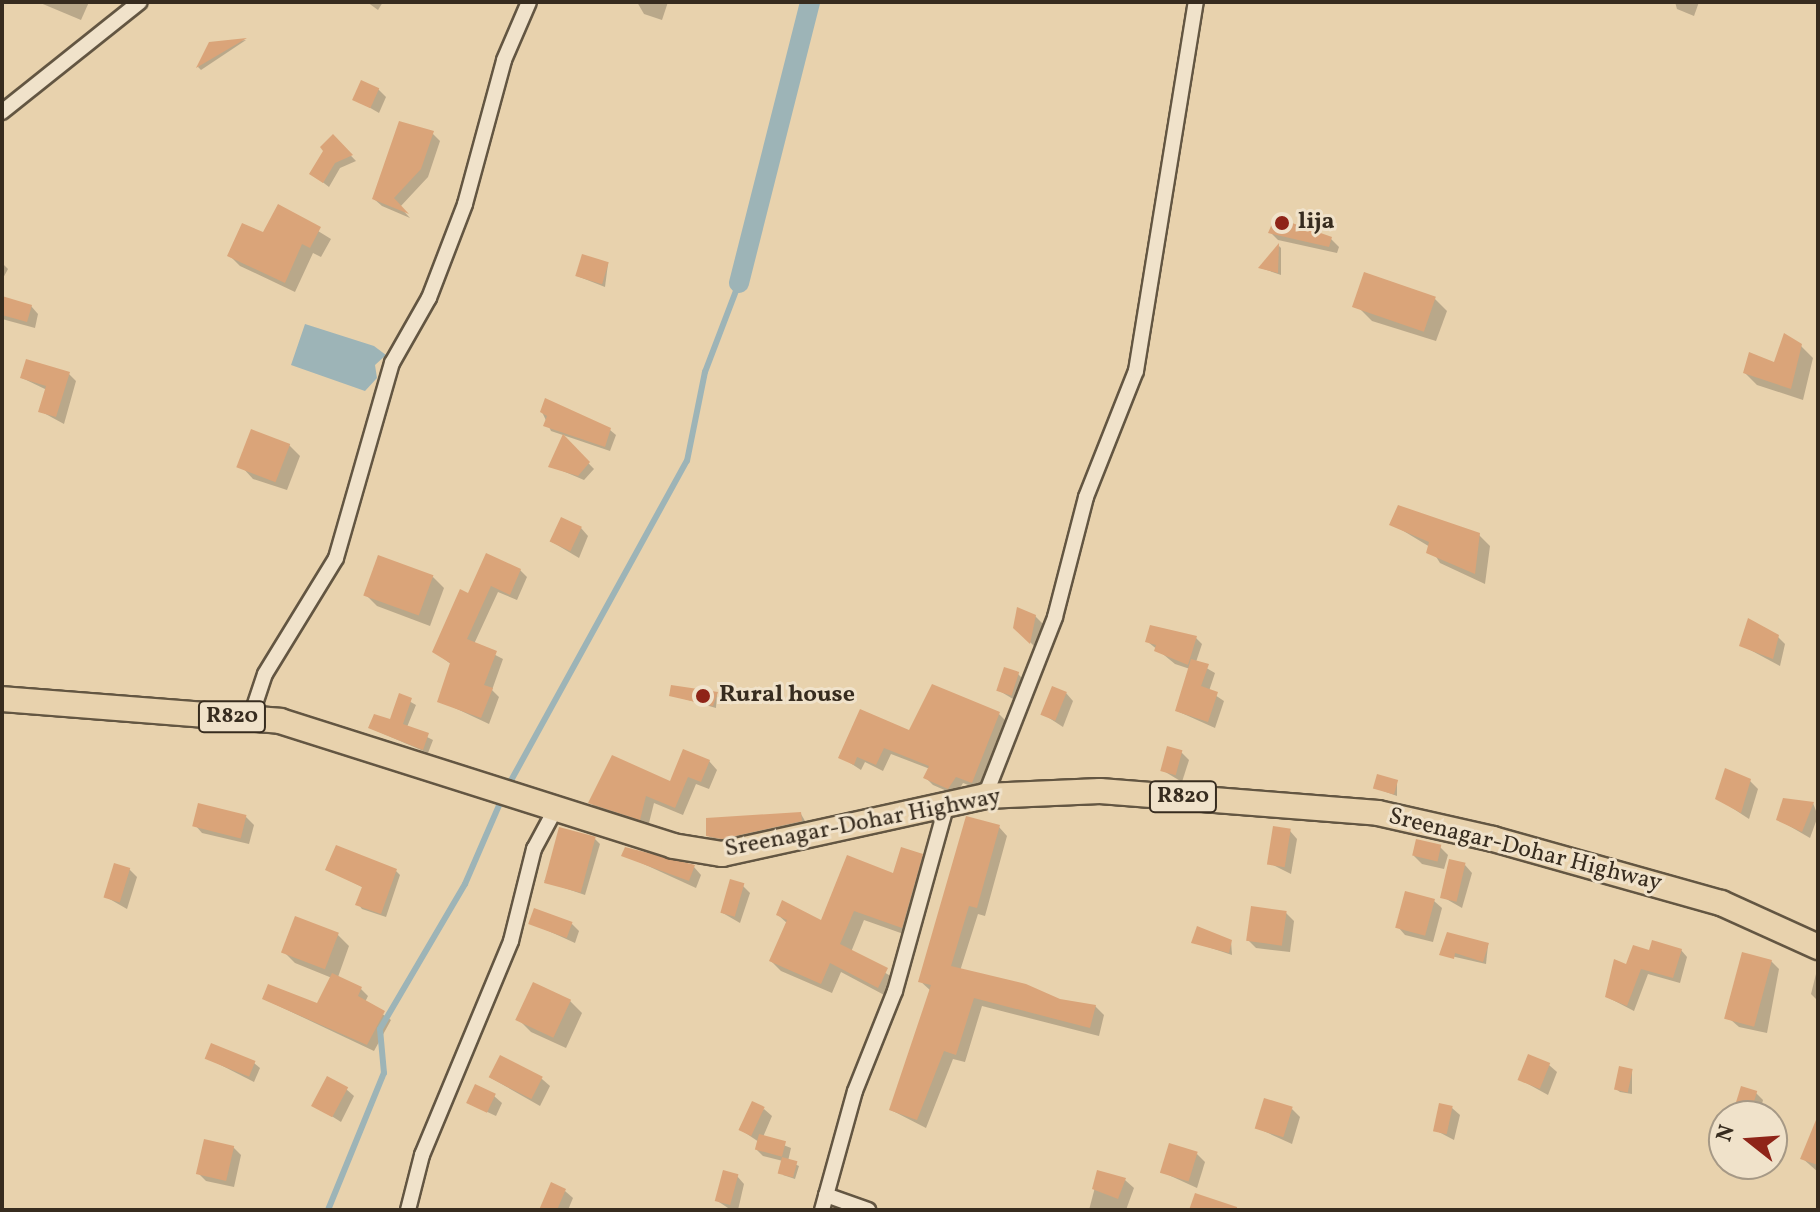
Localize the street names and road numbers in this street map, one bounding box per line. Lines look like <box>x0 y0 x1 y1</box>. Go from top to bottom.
road number: R820 <box>196 699 268 735</box>
road number: R820 <box>1147 779 1219 815</box>
street label: Sreenagar-Dohar Highway <box>722 783 1004 865</box>
street label: Sreenagar-Dohar Highway <box>1385 803 1665 899</box>

